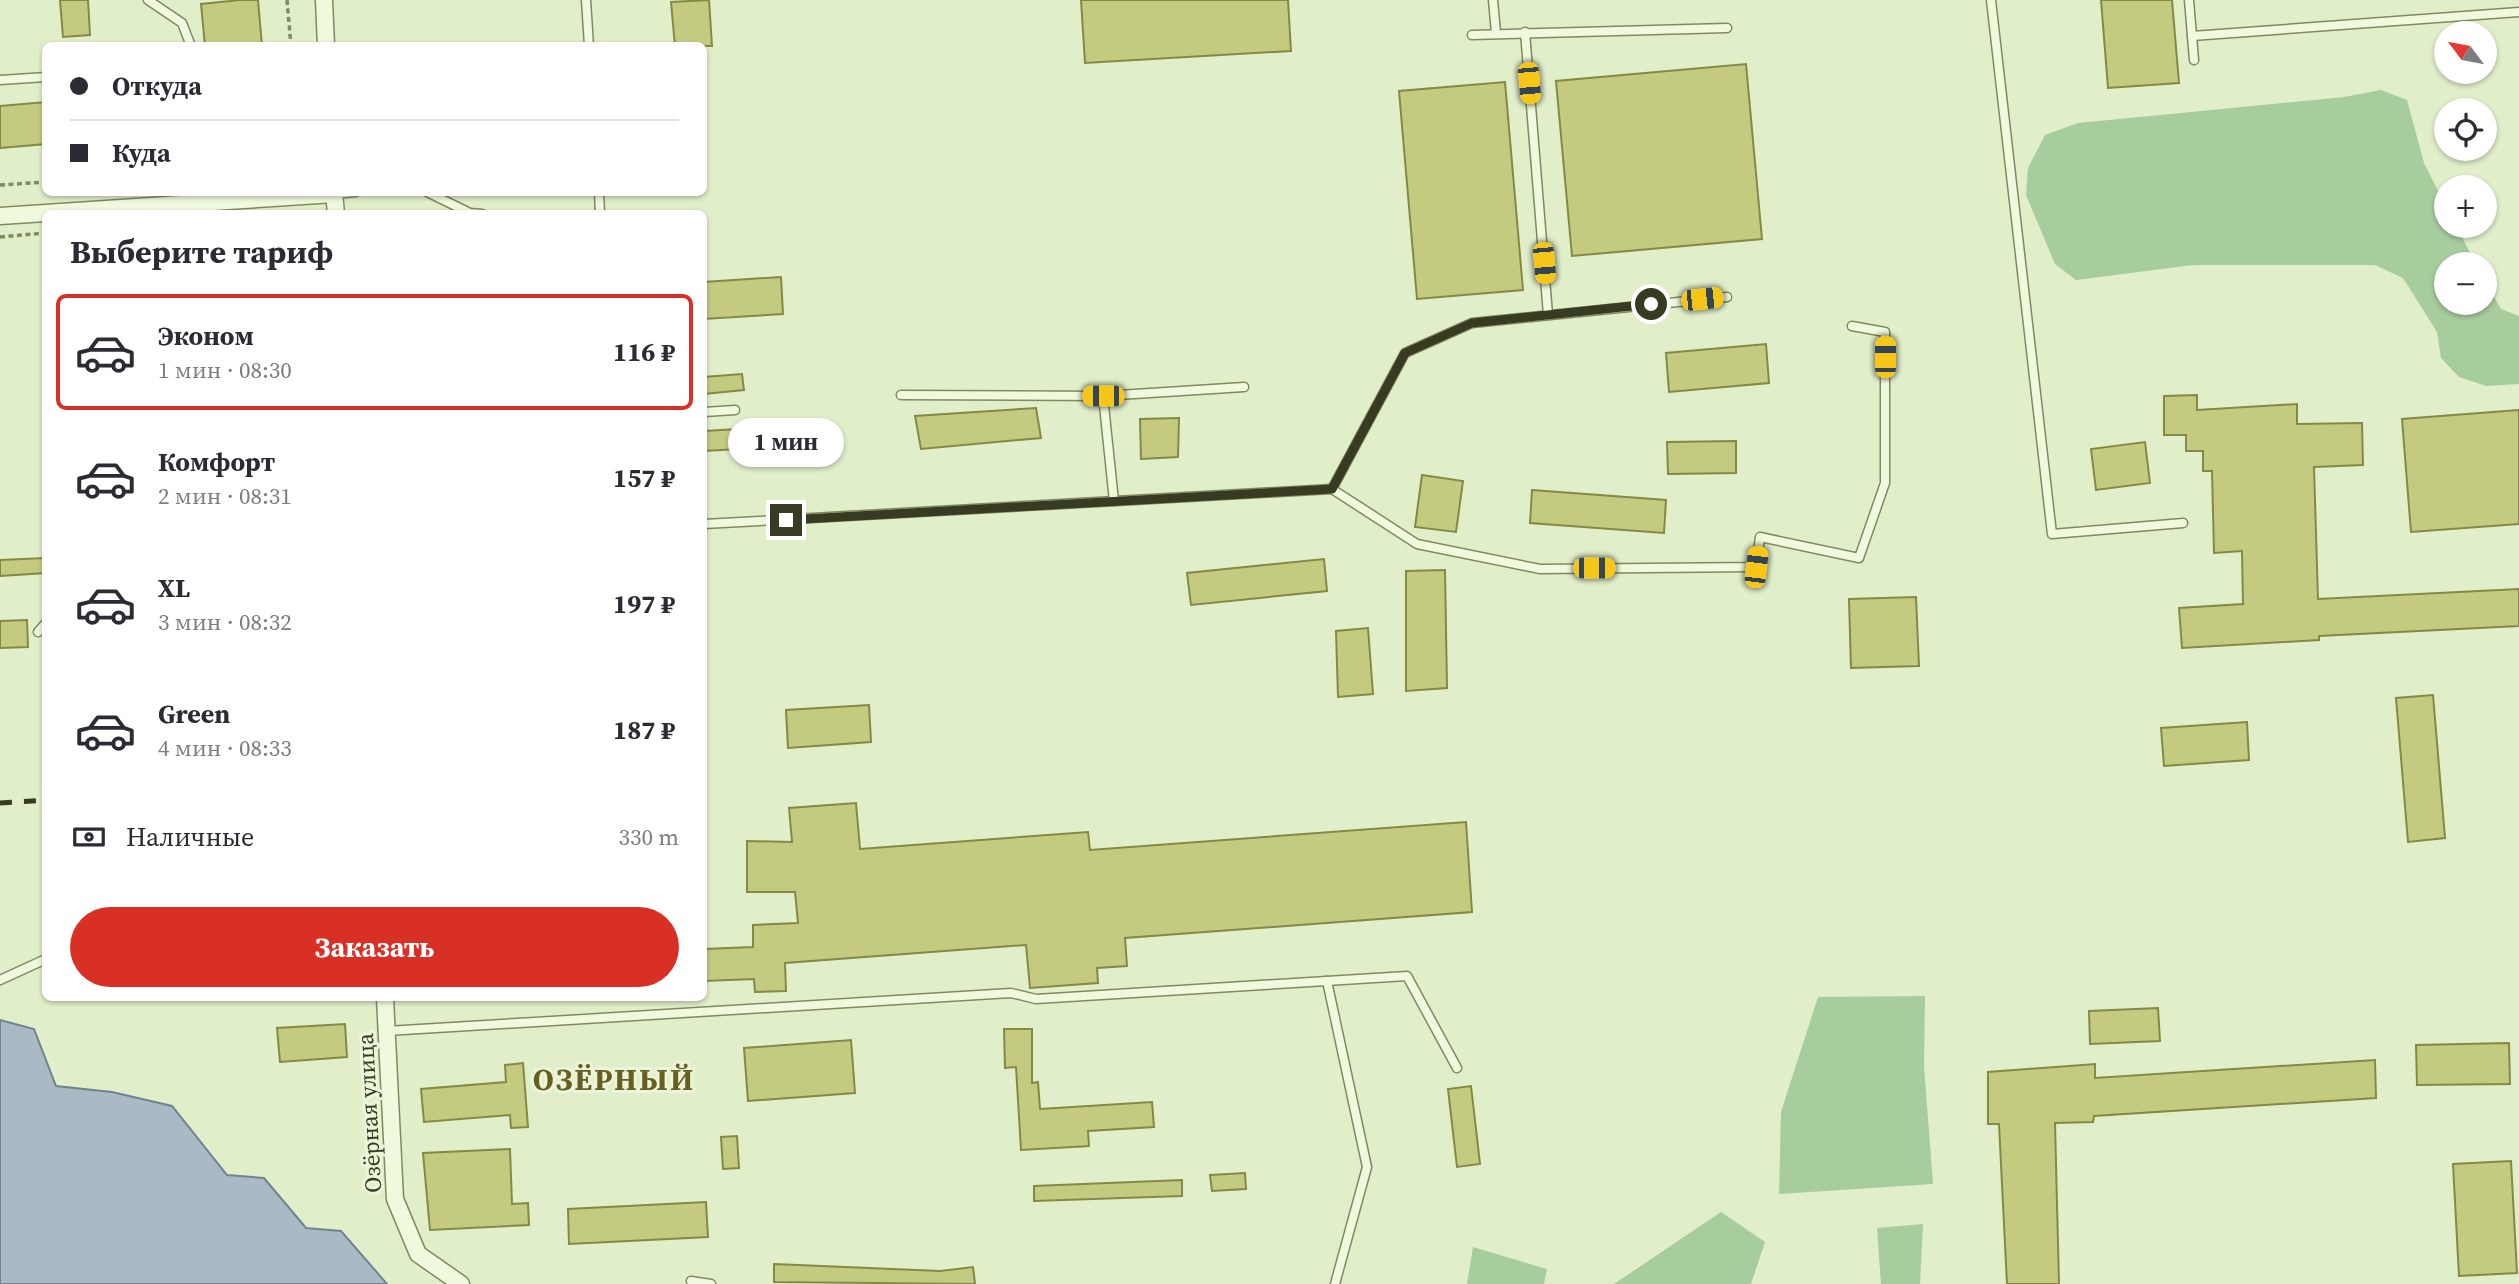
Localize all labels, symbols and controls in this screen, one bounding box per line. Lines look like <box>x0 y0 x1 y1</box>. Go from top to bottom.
north arrow <box>2434 21 2497 84</box>
map controls <box>2434 21 2497 315</box>
car <box>1517 61 1542 105</box>
text: Откуда <box>112 68 202 104</box>
button: locate <box>2434 98 2497 161</box>
text: Куда <box>112 135 171 171</box>
button: + <box>2434 175 2497 238</box>
text: Выберите тариф <box>70 230 333 274</box>
car <box>1532 241 1557 285</box>
button: − <box>2434 252 2497 315</box>
car <box>1681 286 1724 312</box>
route start <box>1635 288 1667 320</box>
text: Эконом <box>158 318 254 354</box>
icon: car <box>74 321 137 384</box>
text: 116 ₽ <box>613 334 675 370</box>
car <box>1875 336 1896 378</box>
text: 1 мин · 08:30 <box>158 354 292 386</box>
car <box>1083 386 1125 407</box>
callout: 1 мин <box>728 419 844 468</box>
text: 1 мин <box>754 426 818 458</box>
text: Комфорт <box>158 444 275 480</box>
icon: car <box>74 447 137 510</box>
text: 157 ₽ <box>613 460 675 496</box>
text: 2 мин · 08:31 <box>158 480 292 512</box>
route end <box>770 504 802 536</box>
car <box>1744 545 1769 589</box>
car <box>1574 558 1616 579</box>
text: XL <box>158 570 190 606</box>
icon: car <box>74 573 137 636</box>
text: 197 ₽ <box>613 586 675 622</box>
text: 3 мин · 08:32 <box>158 606 292 638</box>
text: Green <box>158 696 230 732</box>
icon: car <box>74 699 137 762</box>
text: 187 ₽ <box>613 712 675 748</box>
text: 4 мин · 08:33 <box>158 732 292 764</box>
icon: cash <box>70 818 108 856</box>
text: Наличные <box>126 819 254 855</box>
text: 330 m <box>618 821 679 853</box>
button: Заказать <box>70 907 679 987</box>
street label: Озёрная улица <box>349 1032 389 1194</box>
district label: ОЗЁРНЫЙ <box>533 1059 695 1100</box>

